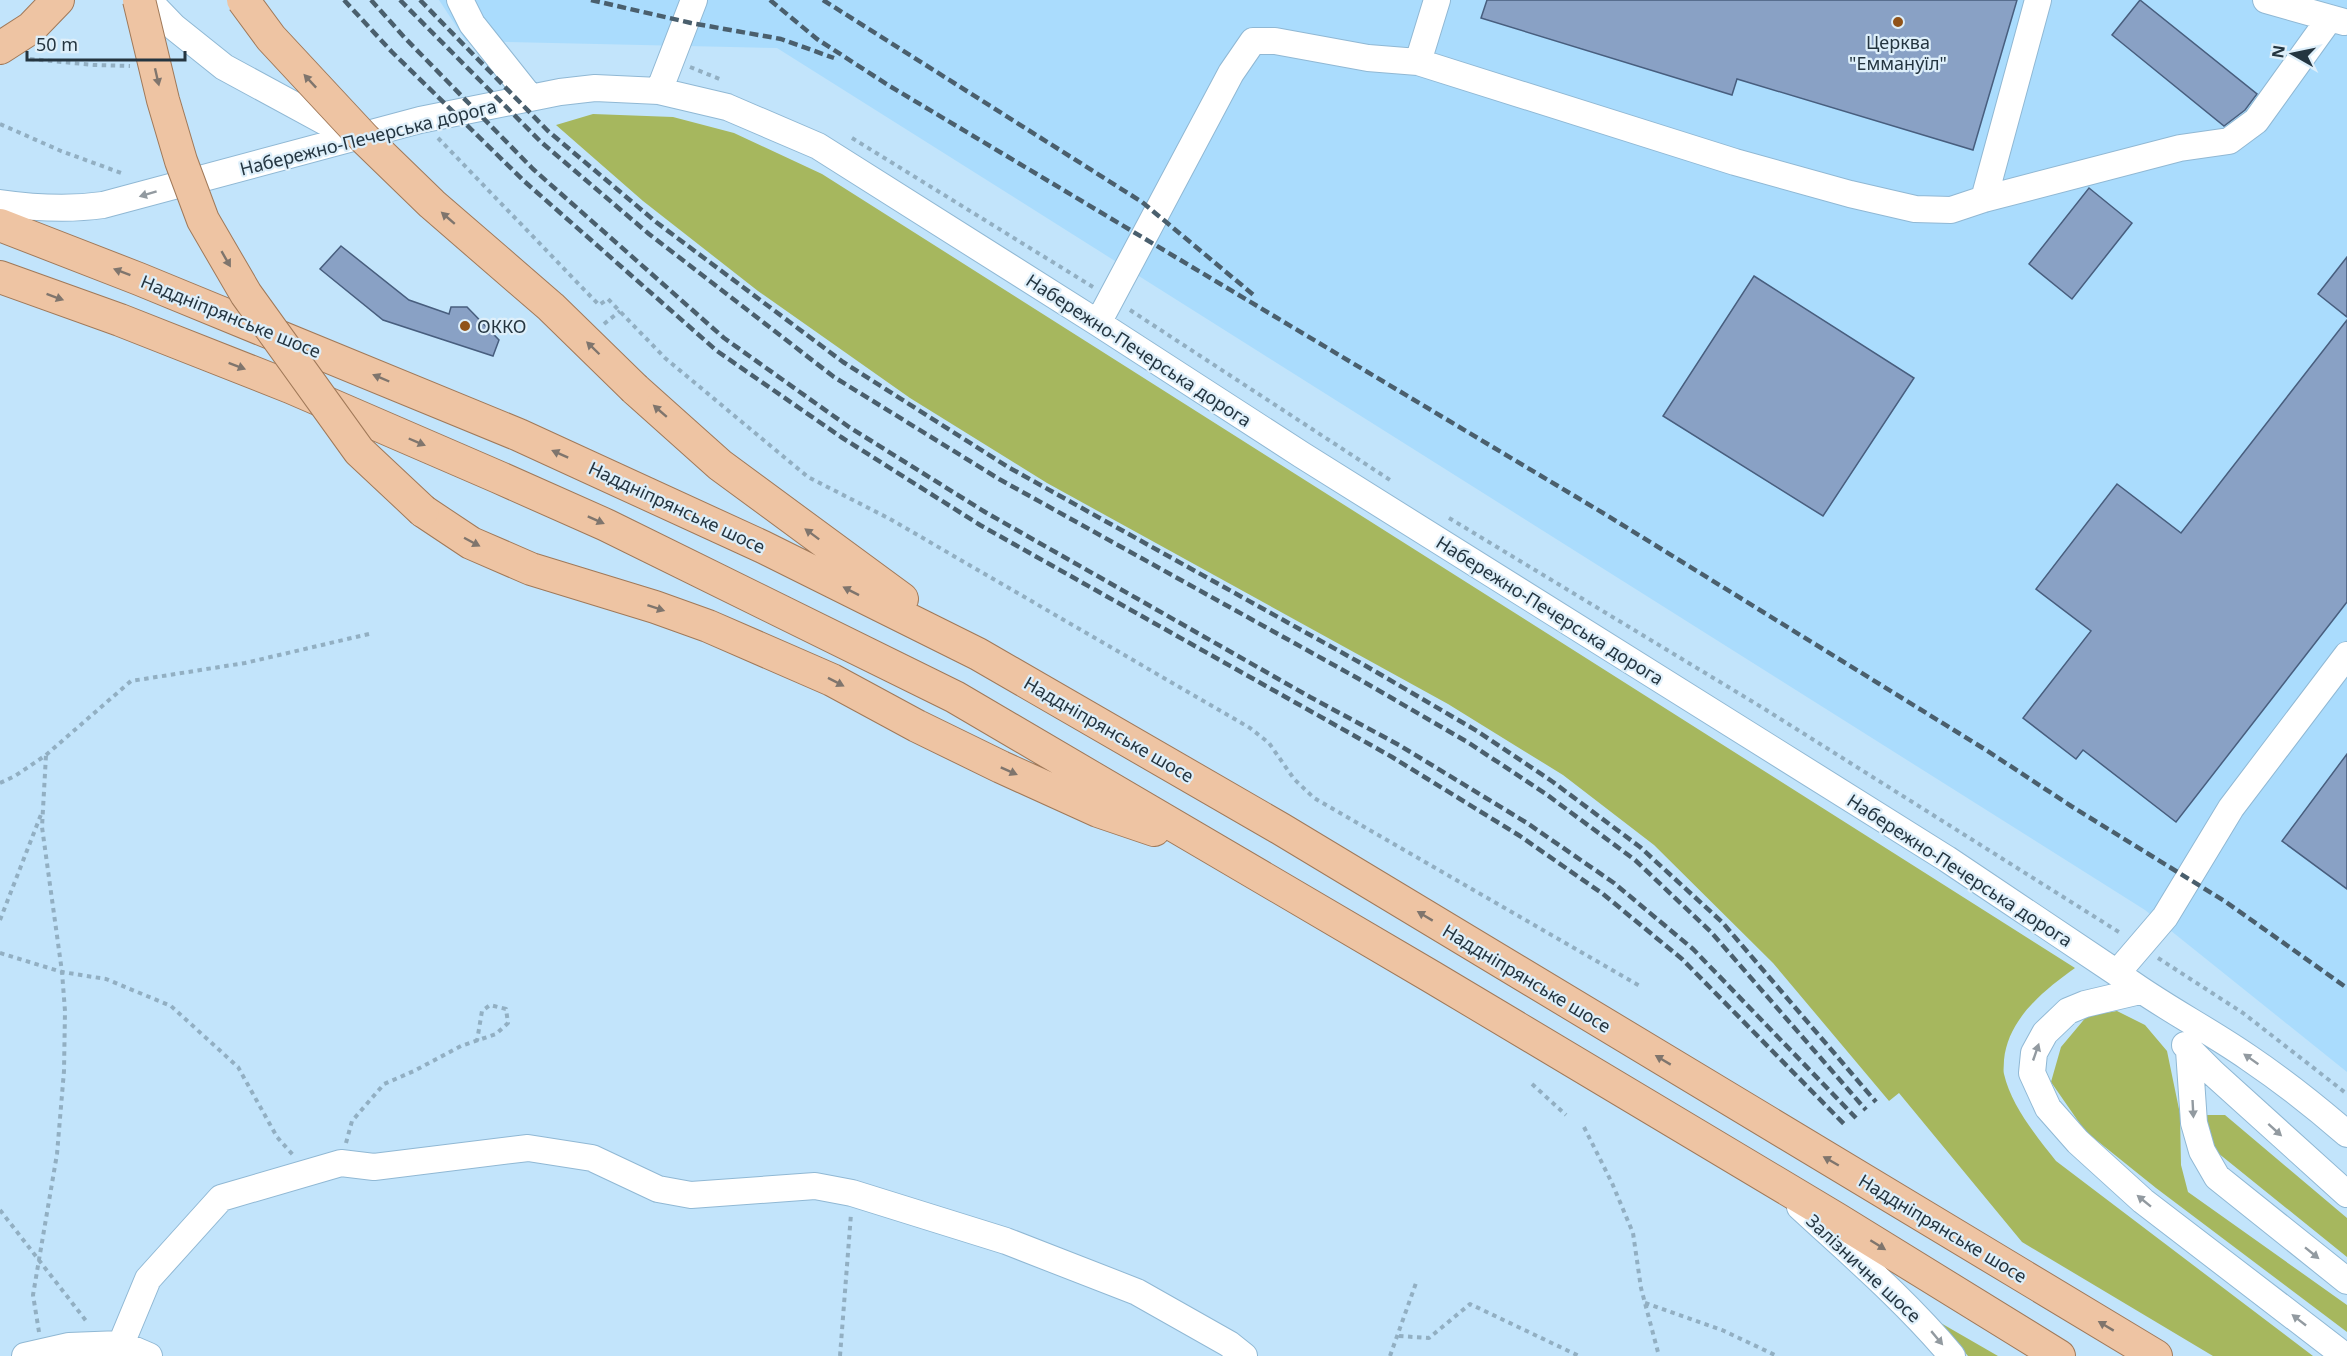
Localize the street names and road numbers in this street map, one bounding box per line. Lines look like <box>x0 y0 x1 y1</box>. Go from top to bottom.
street label: Набережно-Печерська дорога <box>237 93 499 181</box>
street label: Набережно-Печерська дорога <box>1022 268 1256 432</box>
street label: Наддніпрянське шосе <box>137 269 325 363</box>
street label: Наддніпрянське шосе <box>585 455 769 559</box>
street label: Набережно-Печерська дорога <box>1432 530 1668 690</box>
street label: Наддніпрянське шосе <box>1020 671 1198 788</box>
street label: Набережно-Печерська дорога <box>1843 788 2077 952</box>
street label: Наддніпрянське шосе <box>1438 918 1616 1038</box>
street label: Наддніпрянське шосе <box>1854 1168 2032 1288</box>
street label: Залізничне шосе <box>1802 1209 1926 1327</box>

